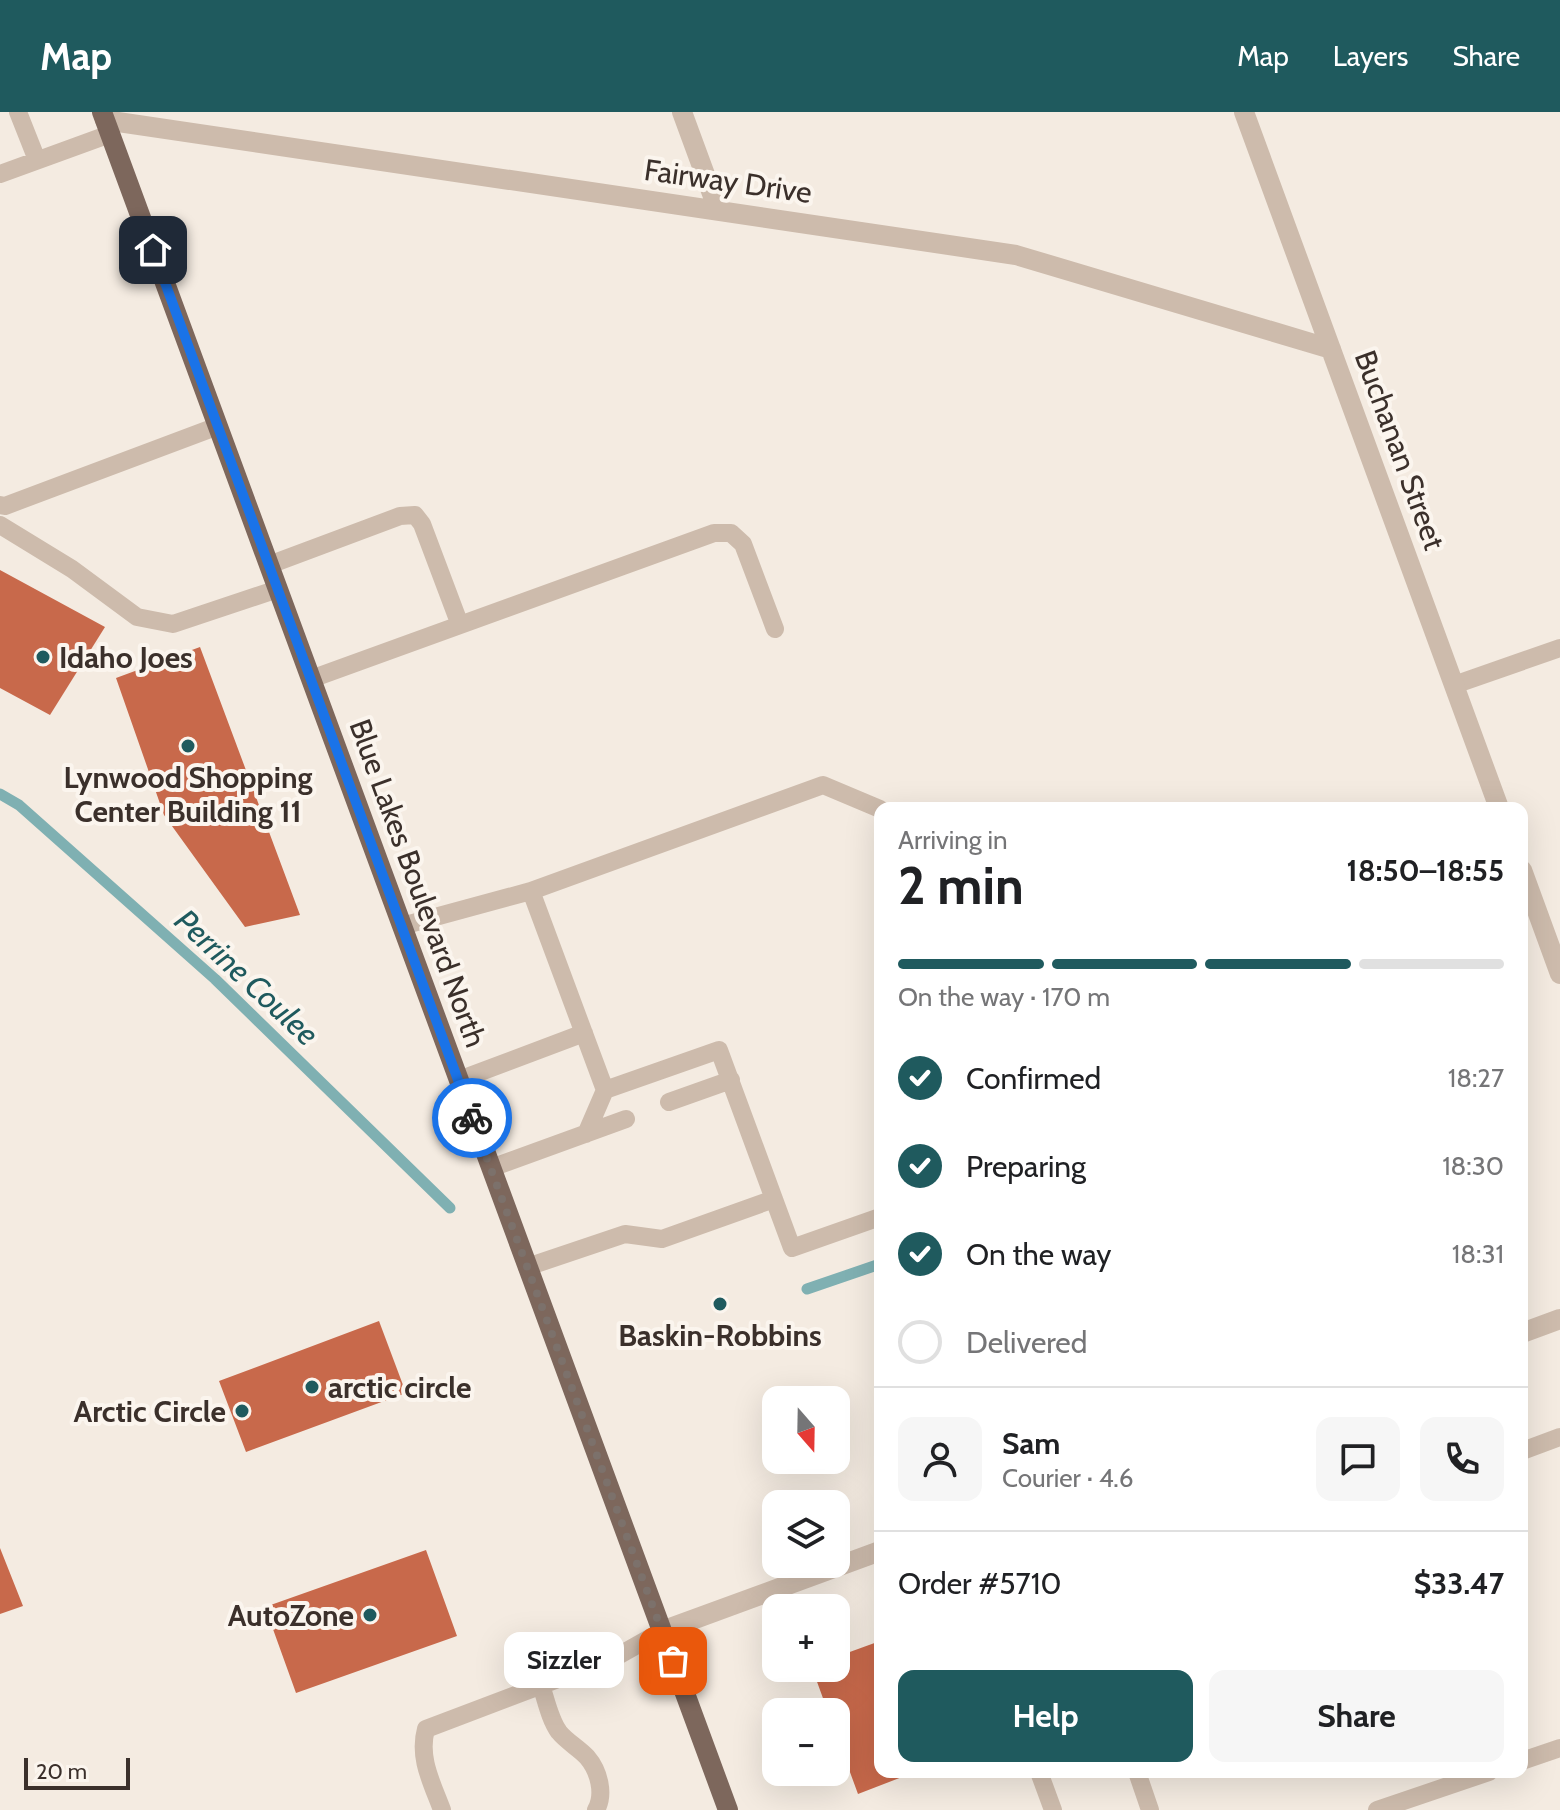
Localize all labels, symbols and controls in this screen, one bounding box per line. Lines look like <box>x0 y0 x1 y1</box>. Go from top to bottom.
text: Map <box>40 33 112 80</box>
text: Map <box>1237 39 1289 73</box>
text: Layers <box>1333 39 1408 73</box>
text: Share <box>1452 39 1520 73</box>
street label: Fairway Drive <box>642 151 814 211</box>
pin <box>119 216 187 284</box>
icon: home <box>131 228 175 272</box>
street label: Buchanan Street <box>1347 345 1453 555</box>
place label: Idaho Joes <box>59 639 193 676</box>
marker: Idaho Joes <box>34 648 52 666</box>
street label: Blue Lakes Boulevard North <box>341 714 495 1052</box>
marker: Lynwood Shopping Center Building 11 <box>179 737 197 755</box>
place label: Lynwood Shopping Center Building 11 <box>64 759 312 830</box>
text: Arriving in <box>898 824 1008 856</box>
text: 18:50–18:55 <box>1347 852 1504 889</box>
text: 2 min <box>898 854 1024 917</box>
water label: Perrine Coulee <box>167 901 327 1053</box>
text: On the way · 170 m <box>898 981 1110 1013</box>
icon: check <box>898 1056 942 1100</box>
text: Confirmed <box>966 1060 1101 1097</box>
text: 18:27 <box>1448 1062 1504 1094</box>
courier <box>432 1078 512 1158</box>
icon: bike <box>450 1096 494 1140</box>
icon: check <box>898 1144 942 1188</box>
text: Preparing <box>966 1148 1086 1185</box>
text: 18:30 <box>1442 1150 1504 1182</box>
icon: check <box>898 1232 942 1276</box>
text: On the way <box>966 1236 1111 1273</box>
text: 18:31 <box>1452 1238 1504 1270</box>
marker: Baskin-Robbins <box>711 1295 729 1313</box>
place label: Baskin-Robbins <box>618 1317 822 1354</box>
text: Delivered <box>966 1324 1087 1361</box>
place label: arctic circle <box>328 1369 471 1406</box>
marker: arctic circle <box>303 1378 321 1396</box>
north arrow <box>762 1386 850 1474</box>
map controls <box>762 1386 850 1786</box>
place label: Arctic Circle <box>73 1393 226 1430</box>
marker: Arctic Circle <box>233 1402 251 1420</box>
button: person <box>898 1417 982 1501</box>
button: chat <box>1316 1417 1400 1501</box>
button: phone <box>1420 1417 1504 1501</box>
text: Sam <box>1002 1425 1060 1462</box>
text: Courier · 4.6 <box>1002 1462 1134 1494</box>
button: layers <box>762 1490 850 1578</box>
text: Order #5710 <box>898 1565 1061 1602</box>
text: $33.47 <box>1414 1565 1504 1602</box>
button: + <box>762 1594 850 1682</box>
place label: AutoZone <box>228 1597 354 1634</box>
marker: AutoZone <box>361 1606 379 1624</box>
pin <box>639 1627 707 1695</box>
callout: Sizzler <box>505 1633 625 1689</box>
icon: bag <box>651 1639 695 1683</box>
text: Sizzler <box>527 1644 601 1676</box>
button: Help <box>898 1670 1193 1762</box>
button: Share <box>1209 1670 1504 1762</box>
button: − <box>762 1698 850 1786</box>
scale bar <box>24 1754 130 1790</box>
text: 20 m <box>36 1758 87 1785</box>

